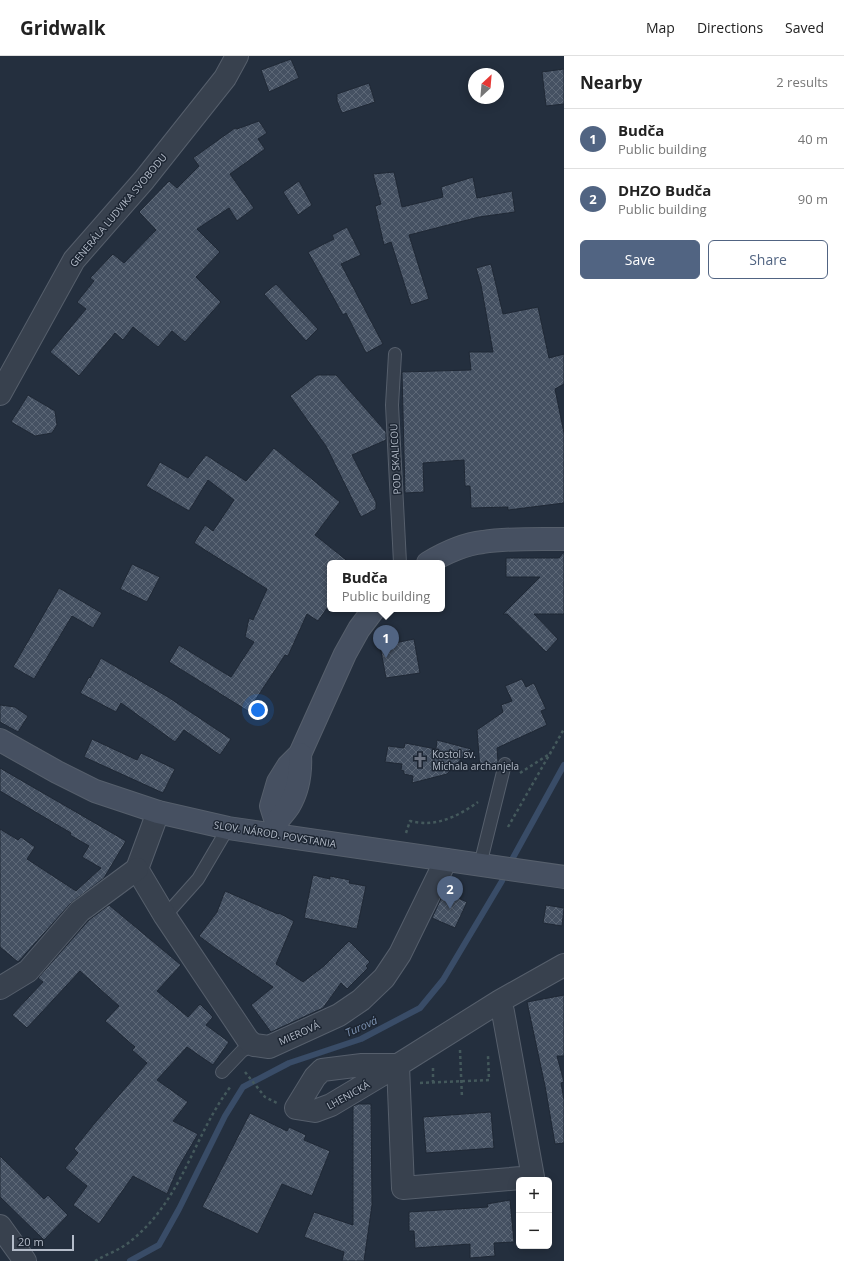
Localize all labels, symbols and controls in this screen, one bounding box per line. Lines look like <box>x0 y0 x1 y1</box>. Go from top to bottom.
text: Gridwalk <box>20 15 106 41</box>
text: Map <box>646 18 675 37</box>
text: Directions <box>697 18 763 37</box>
text: Saved <box>785 18 824 37</box>
north arrow <box>468 68 504 104</box>
text: Nearby <box>580 71 642 94</box>
text: 2 results <box>776 73 828 91</box>
text: Budča <box>618 120 664 140</box>
text: 1 <box>589 130 597 148</box>
text: 40 m <box>798 130 828 148</box>
text: Public building <box>618 140 707 158</box>
street label: GENERÁLA LUDVIKA SVOBODU <box>66 150 170 270</box>
text: DHZO Budča <box>618 180 711 200</box>
text: 2 <box>589 190 597 208</box>
text: 90 m <box>798 190 828 208</box>
text: Public building <box>618 200 707 218</box>
button: Save <box>580 240 700 279</box>
button: Share <box>708 240 828 279</box>
street label: POD SKALICOU <box>386 423 404 495</box>
popup <box>327 560 445 612</box>
text: Budča <box>342 567 388 587</box>
text: Public building <box>342 587 430 605</box>
pin: 1 <box>373 625 399 658</box>
your location <box>248 700 268 720</box>
place label: Kostol sv. Michala archanjela <box>432 747 519 773</box>
church icon: Kostol sv. Michala archanjela <box>411 751 429 769</box>
street label: SLOV. NÁROD. POVSTANIA <box>213 817 338 851</box>
pin: 2 <box>437 876 463 909</box>
water label: Turová <box>343 1012 379 1040</box>
street label: MIEROVÁ <box>276 1017 322 1048</box>
street label: LHENICKÁ <box>324 1077 373 1113</box>
map controls <box>516 1177 552 1249</box>
button: + <box>516 1177 552 1213</box>
button: − <box>516 1213 552 1249</box>
scale bar <box>12 1233 74 1252</box>
text: 20 m <box>18 1234 44 1249</box>

